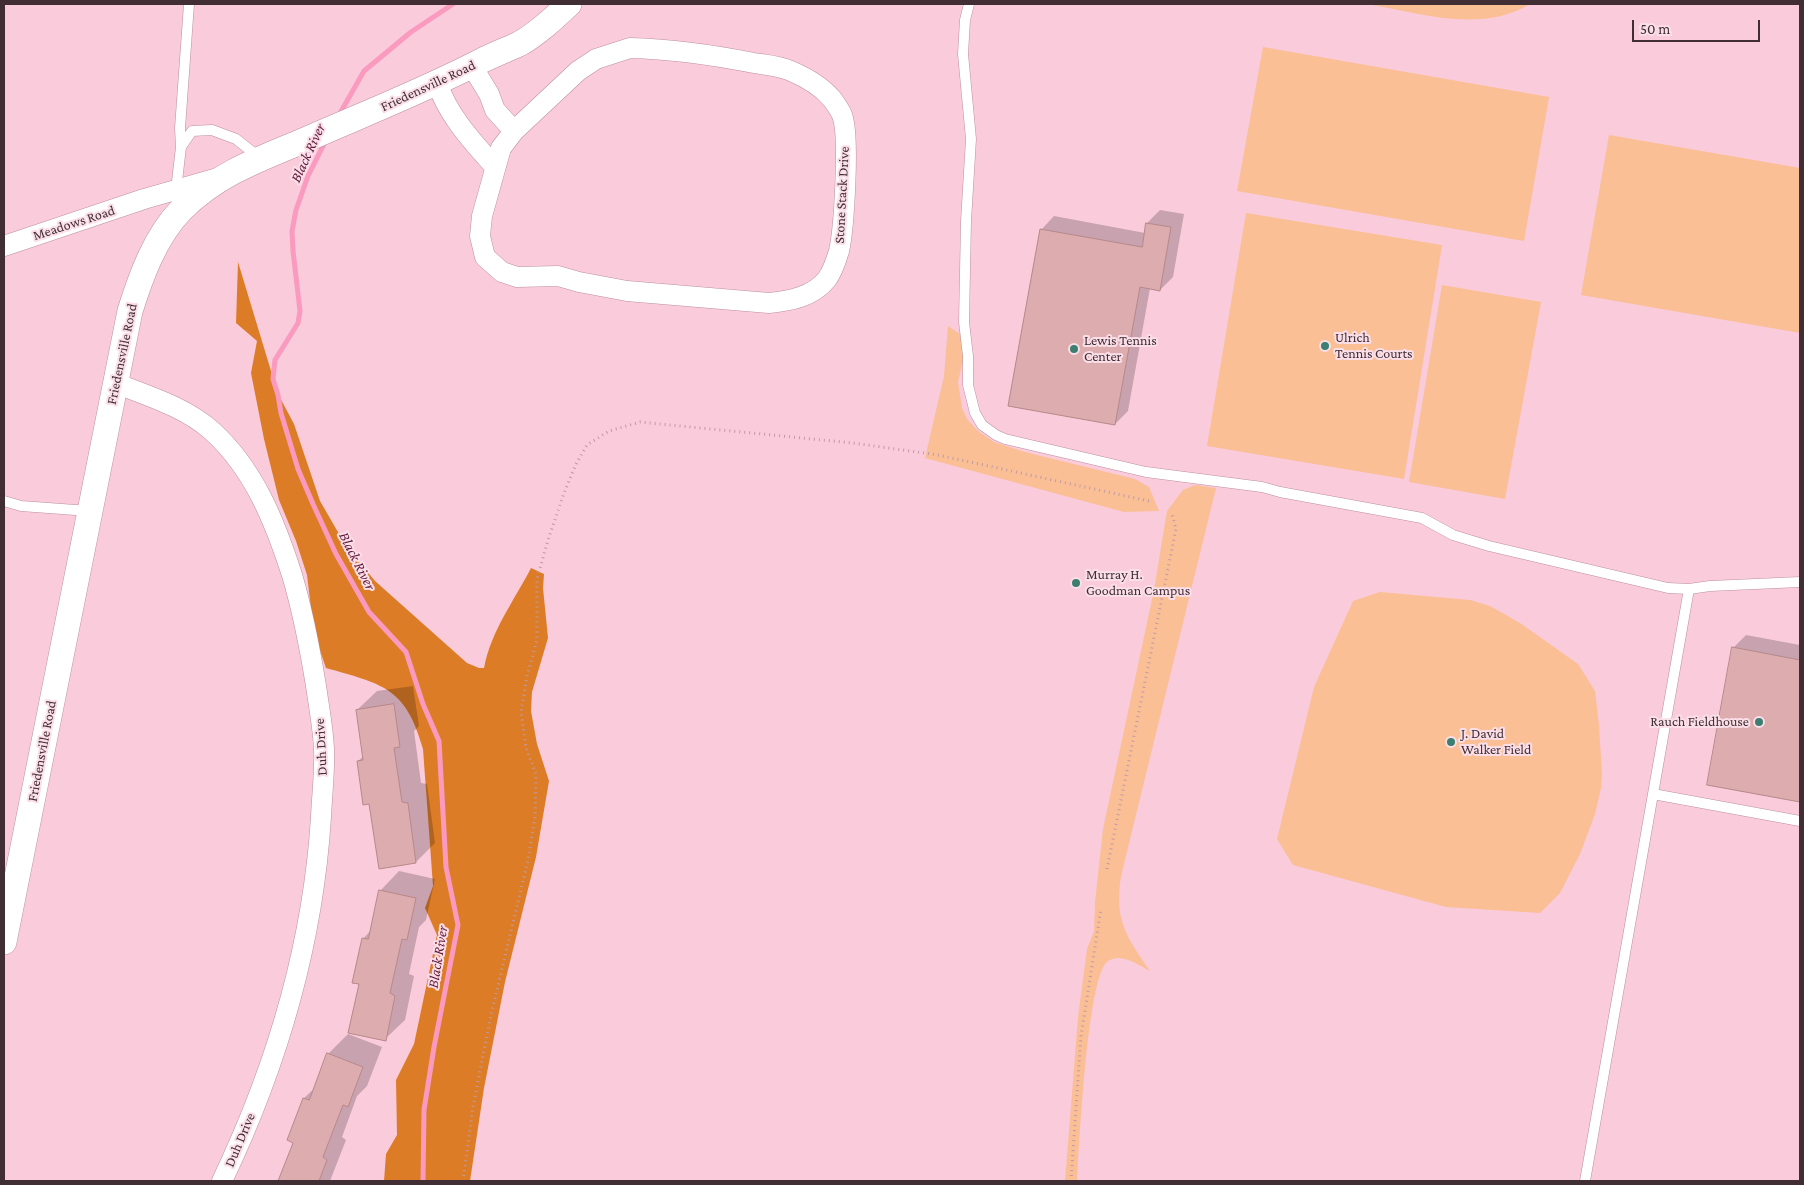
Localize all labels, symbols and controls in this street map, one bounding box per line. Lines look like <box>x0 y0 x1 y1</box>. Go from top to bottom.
scale bar <box>1634 10 1762 42</box>
text: 50 m <box>1640 21 1670 37</box>
street label: Friedensville Road <box>378 57 478 115</box>
water label: Black River <box>287 121 329 185</box>
street label: Stone Stack Drive <box>831 146 853 244</box>
street label: Meadows Road <box>31 202 117 244</box>
street label: Friedensville Road <box>103 302 141 406</box>
place label: Ulrich Tennis Courts <box>1335 330 1413 362</box>
place label: Lewis Tennis Center <box>1084 333 1157 366</box>
marker: Ulrich Tennis Courts <box>1319 340 1331 352</box>
marker: Lewis Tennis Center <box>1068 343 1080 355</box>
water label: Black River <box>335 529 379 593</box>
place label: Murray H. Goodman Campus <box>1086 567 1190 600</box>
marker: Murray H. Goodman Campus <box>1070 577 1082 589</box>
street label: Friedensville Road <box>24 699 60 803</box>
place label: Rauch Fieldhouse <box>1650 714 1749 730</box>
marker: Rauch Fieldhouse <box>1753 716 1765 728</box>
street label: Duh Drive <box>311 718 331 776</box>
place label: J. David Walker Field <box>1461 726 1531 759</box>
marker: J. David Walker Field <box>1445 736 1457 748</box>
water label: Black River <box>424 925 452 989</box>
street label: Duh Drive <box>221 1110 259 1170</box>

